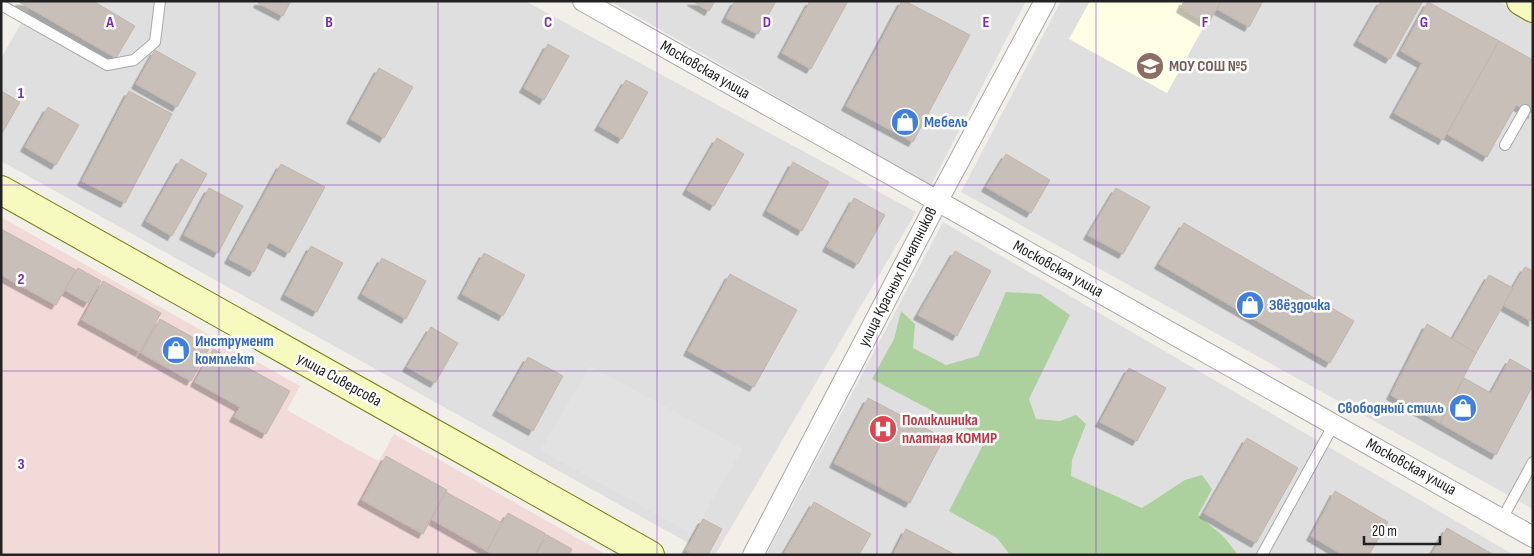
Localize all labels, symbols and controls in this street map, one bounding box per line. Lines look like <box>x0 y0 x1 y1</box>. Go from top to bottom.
text: A <box>105 13 114 32</box>
text: B <box>325 13 333 32</box>
text: C <box>544 13 552 32</box>
text: D <box>763 13 771 32</box>
text: E <box>983 13 990 32</box>
text: F <box>1202 13 1209 32</box>
text: G <box>1420 13 1428 32</box>
street label: Московская улица <box>657 37 753 103</box>
school or university icon: МОУ СОШ №5 <box>1135 51 1165 81</box>
place label: МОУ СОШ №5 <box>1169 57 1247 76</box>
text: 1 <box>18 84 25 103</box>
shop icon: Мебель <box>890 107 920 137</box>
place label: Мебель <box>924 113 968 132</box>
street label: улица Красных Печатников <box>855 204 941 350</box>
street label: Московская улица <box>1010 236 1106 302</box>
text: 2 <box>17 270 25 289</box>
shop icon: Звёздочка <box>1235 290 1265 320</box>
place label: Звёздочка <box>1269 296 1330 315</box>
place label: Инструмент комплект <box>195 332 274 369</box>
shop icon: Инструмент комплект <box>161 335 191 365</box>
street label: улица Сиверсова <box>293 349 385 411</box>
shop icon: Свободный стиль <box>1448 393 1478 423</box>
place label: Свободный стиль <box>1337 399 1444 418</box>
place label: Поликлиника платная КОМИР <box>902 411 997 448</box>
hospital icon: Поликлиника платная КОМИР <box>868 414 898 444</box>
street label: Московская улица <box>1363 434 1459 500</box>
text: 3 <box>17 455 25 474</box>
scale bar <box>1364 514 1440 546</box>
text: 20 m <box>1372 522 1397 541</box>

